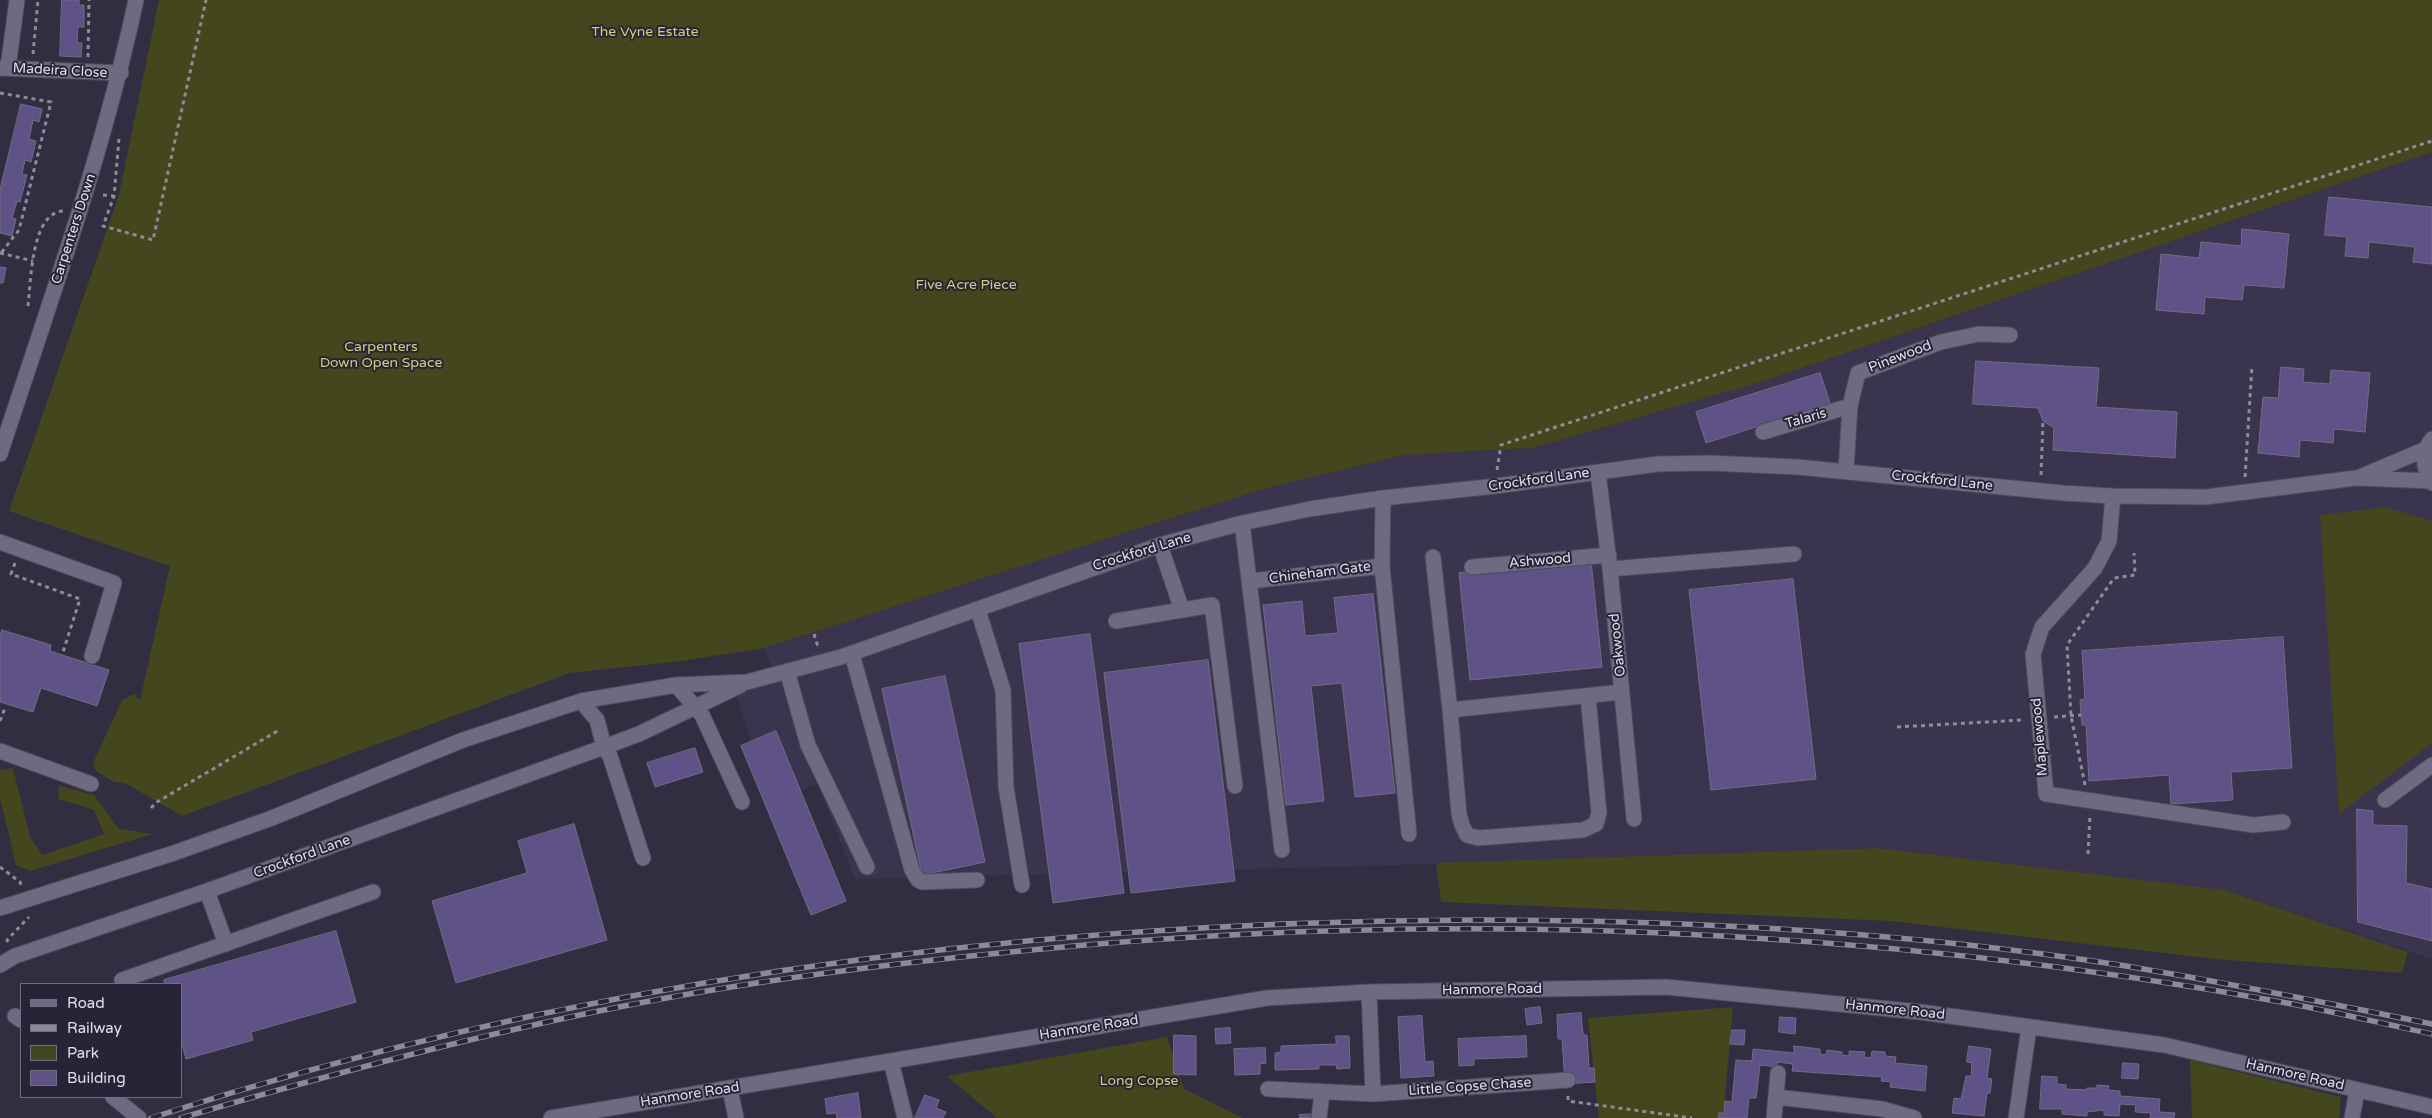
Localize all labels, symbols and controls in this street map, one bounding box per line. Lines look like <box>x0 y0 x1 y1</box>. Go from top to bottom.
park label: The Vyne Estate <box>591 24 699 40</box>
street label: Madeira Close <box>12 60 108 82</box>
street label: Carpenters Down <box>48 172 100 286</box>
park label: Five Acre Piece <box>915 277 1017 293</box>
street label: Pinewood <box>1866 337 1934 377</box>
park label: Carpenters Down Open Space <box>320 339 442 372</box>
street label: Talaris <box>1783 405 1829 433</box>
street label: Crockford Lane <box>1487 465 1591 495</box>
street label: Crockford Lane <box>1890 467 1994 495</box>
street label: Crockford Lane <box>1091 529 1193 575</box>
street label: Ashwood <box>1508 550 1572 572</box>
street label: Chineham Gate <box>1268 558 1372 588</box>
street label: Oakwood <box>1606 613 1630 677</box>
street label: Maplewood <box>2028 697 2052 777</box>
street label: Crockford Lane <box>251 832 353 882</box>
street label: Hanmore Road <box>1442 981 1542 999</box>
legend <box>20 983 182 1098</box>
text: Road <box>67 994 105 1012</box>
street label: Hanmore Road <box>1844 996 1946 1024</box>
street label: Hanmore Road <box>1038 1012 1140 1044</box>
text: Railway <box>67 1019 122 1037</box>
text: Park <box>67 1044 99 1062</box>
street label: Hanmore Road <box>2244 1056 2346 1094</box>
text: Building <box>67 1069 126 1087</box>
park label: Long Copse <box>1099 1073 1179 1089</box>
street label: Little Copse Chase <box>1408 1074 1532 1100</box>
street label: Hanmore Road <box>639 1079 741 1111</box>

